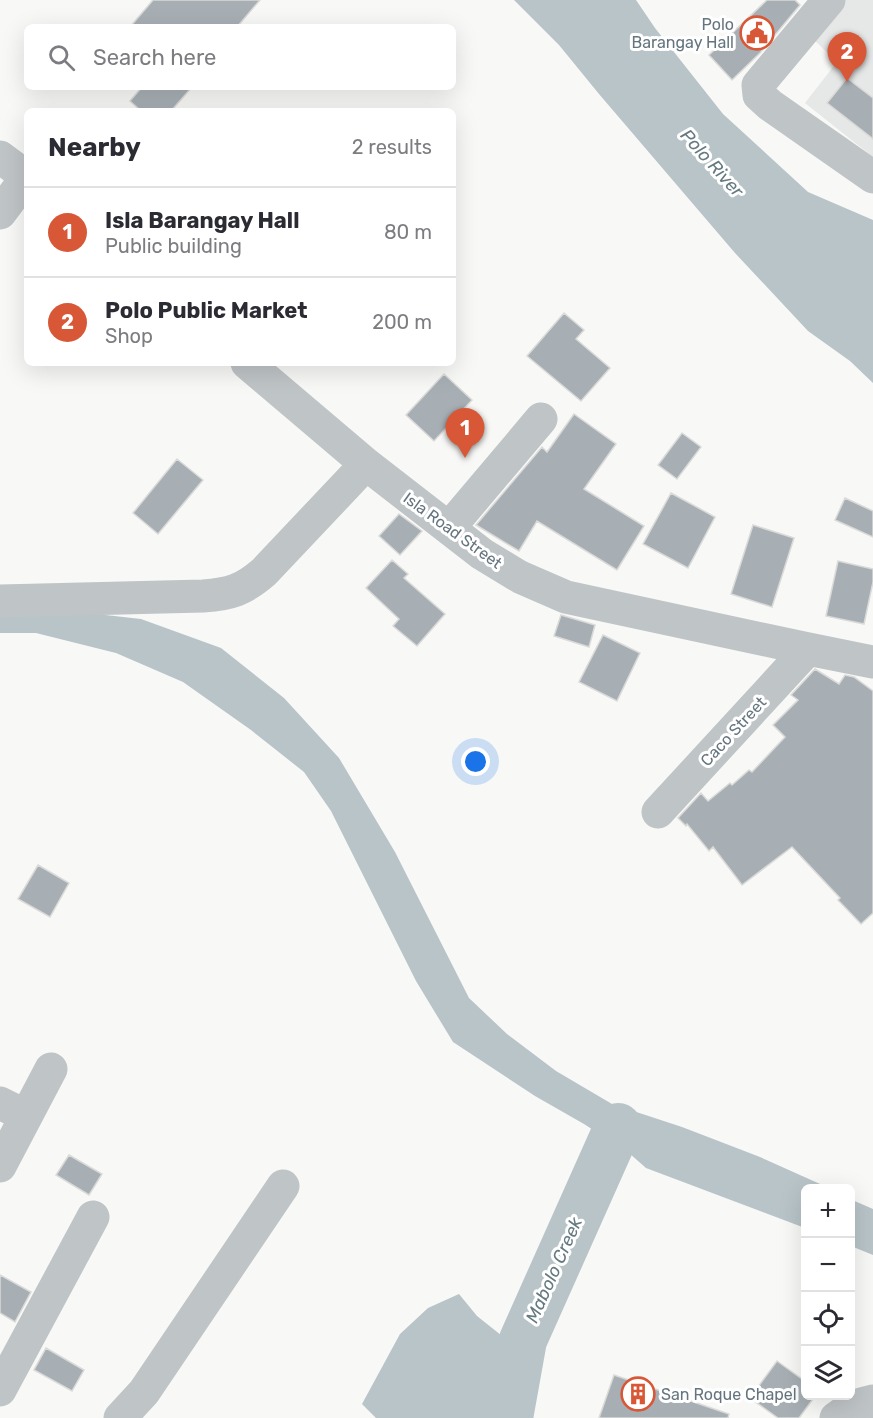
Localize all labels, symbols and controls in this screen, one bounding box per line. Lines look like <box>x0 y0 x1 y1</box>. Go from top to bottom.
place label: Polo Barangay Hall <box>631 15 734 52</box>
public building icon: Polo Barangay Hall <box>739 15 775 51</box>
search box <box>24 24 456 90</box>
pin: 2 <box>828 32 866 82</box>
icon: search <box>45 41 78 74</box>
text: Search here <box>93 44 216 71</box>
water label: Polo River <box>676 125 749 202</box>
text: Nearby <box>48 132 141 163</box>
text: 2 results <box>352 135 432 159</box>
text: Isla Barangay Hall <box>105 207 299 234</box>
text: 1 <box>63 220 72 244</box>
text: 80 m <box>384 220 432 244</box>
text: Public building <box>105 234 242 258</box>
text: Polo Public Market <box>105 297 308 324</box>
text: 2 <box>61 310 74 334</box>
text: 200 m <box>372 310 432 334</box>
text: Shop <box>105 324 153 348</box>
pin: 1 <box>446 408 484 458</box>
street label: Isla Road Street <box>400 488 506 573</box>
street label: Caco Street <box>697 693 770 770</box>
your location <box>461 747 490 776</box>
map controls <box>801 1184 855 1400</box>
button: + <box>801 1184 855 1238</box>
water label: Mabolo Creek <box>521 1213 587 1326</box>
button: − <box>801 1238 855 1292</box>
button: locate <box>801 1292 855 1346</box>
button: layers <box>801 1346 855 1400</box>
building icon: San Roque Chapel <box>620 1376 656 1412</box>
place label: San Roque Chapel <box>661 1385 797 1404</box>

